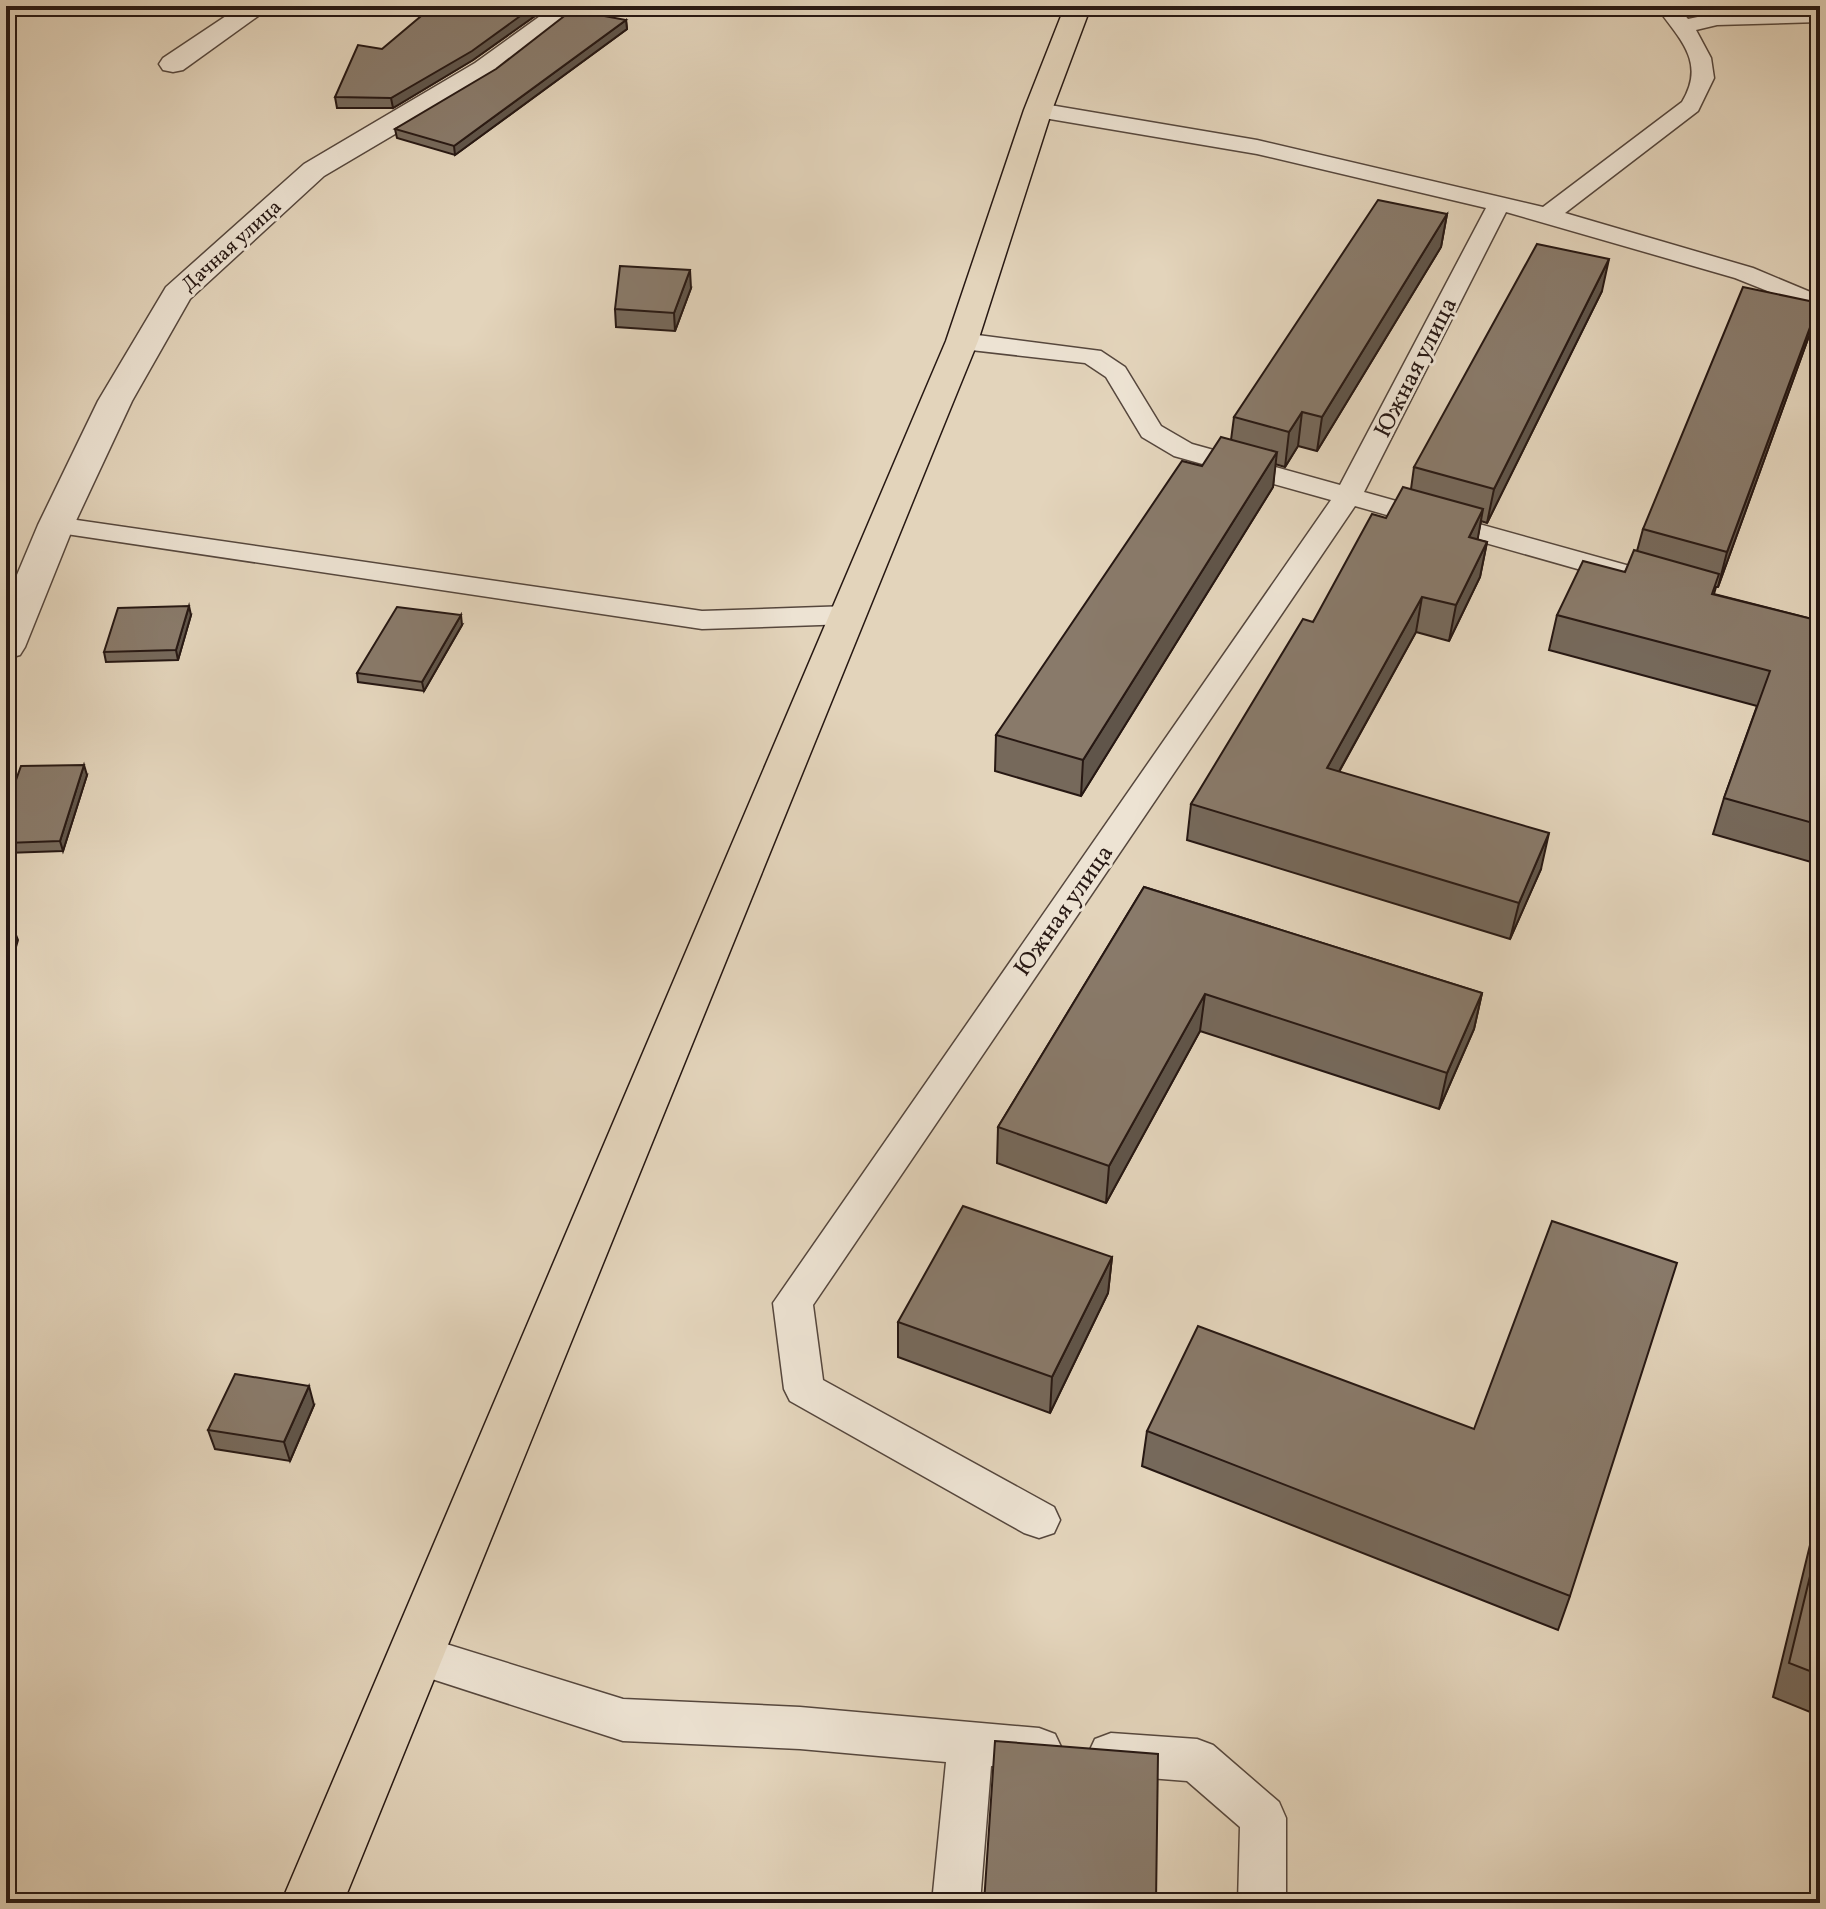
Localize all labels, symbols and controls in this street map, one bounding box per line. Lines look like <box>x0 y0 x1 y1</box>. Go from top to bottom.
street label: Дачная улица <box>176 194 289 299</box>
street label: Южная улица <box>1367 292 1467 444</box>
street label: Южная улица <box>1007 839 1123 984</box>

